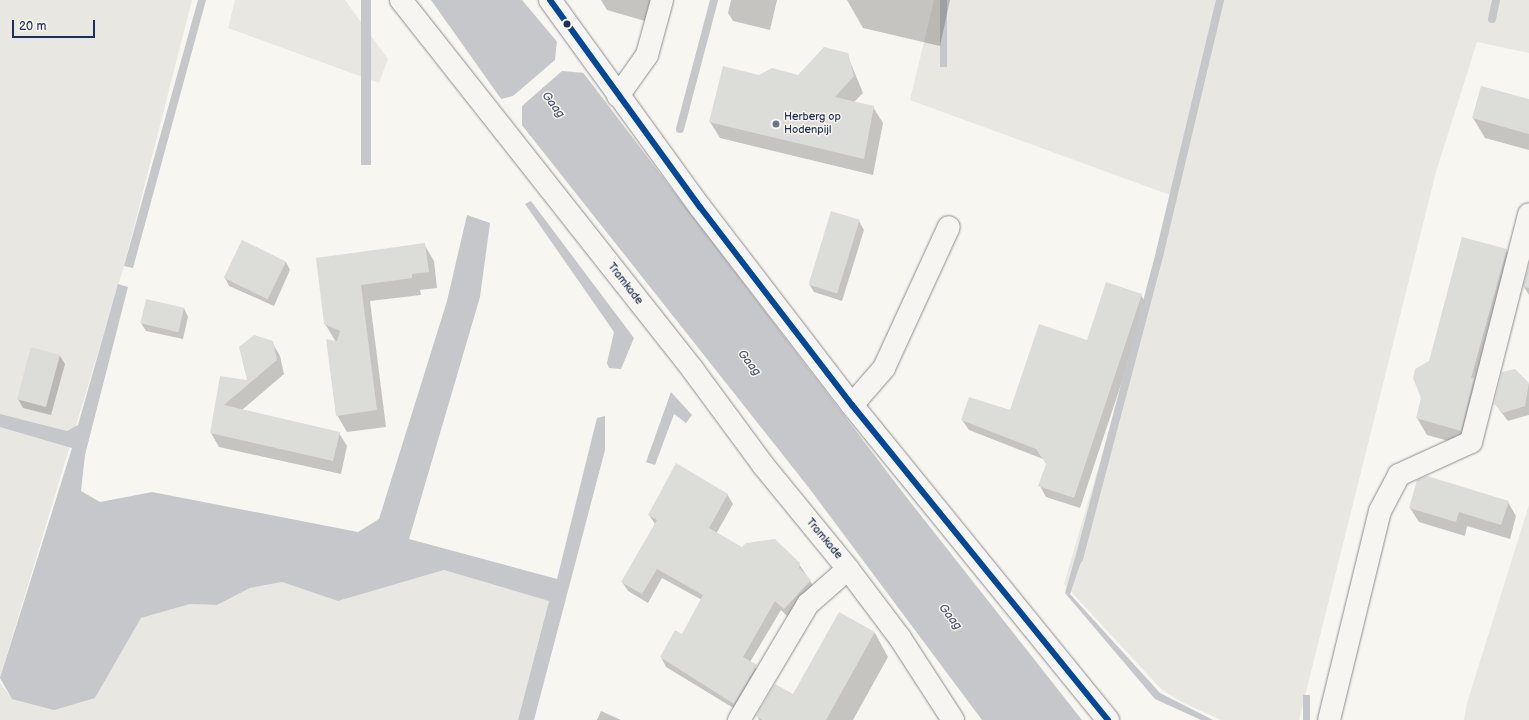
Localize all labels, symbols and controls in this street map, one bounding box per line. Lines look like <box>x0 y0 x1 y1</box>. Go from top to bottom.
scale bar <box>14 12 97 38</box>
text: 20 m <box>19 19 46 34</box>
unlabelled marker <box>562 19 572 29</box>
water label: Gaag <box>538 89 568 121</box>
place label: Herberg op Hodenpijl <box>784 111 841 137</box>
marker: Herberg op Hodenpijl <box>771 119 781 129</box>
street label: Tramkade <box>605 260 645 308</box>
water label: Gaag <box>734 347 764 379</box>
street label: Tramkade <box>803 516 845 562</box>
water label: Gaag <box>935 601 965 633</box>

